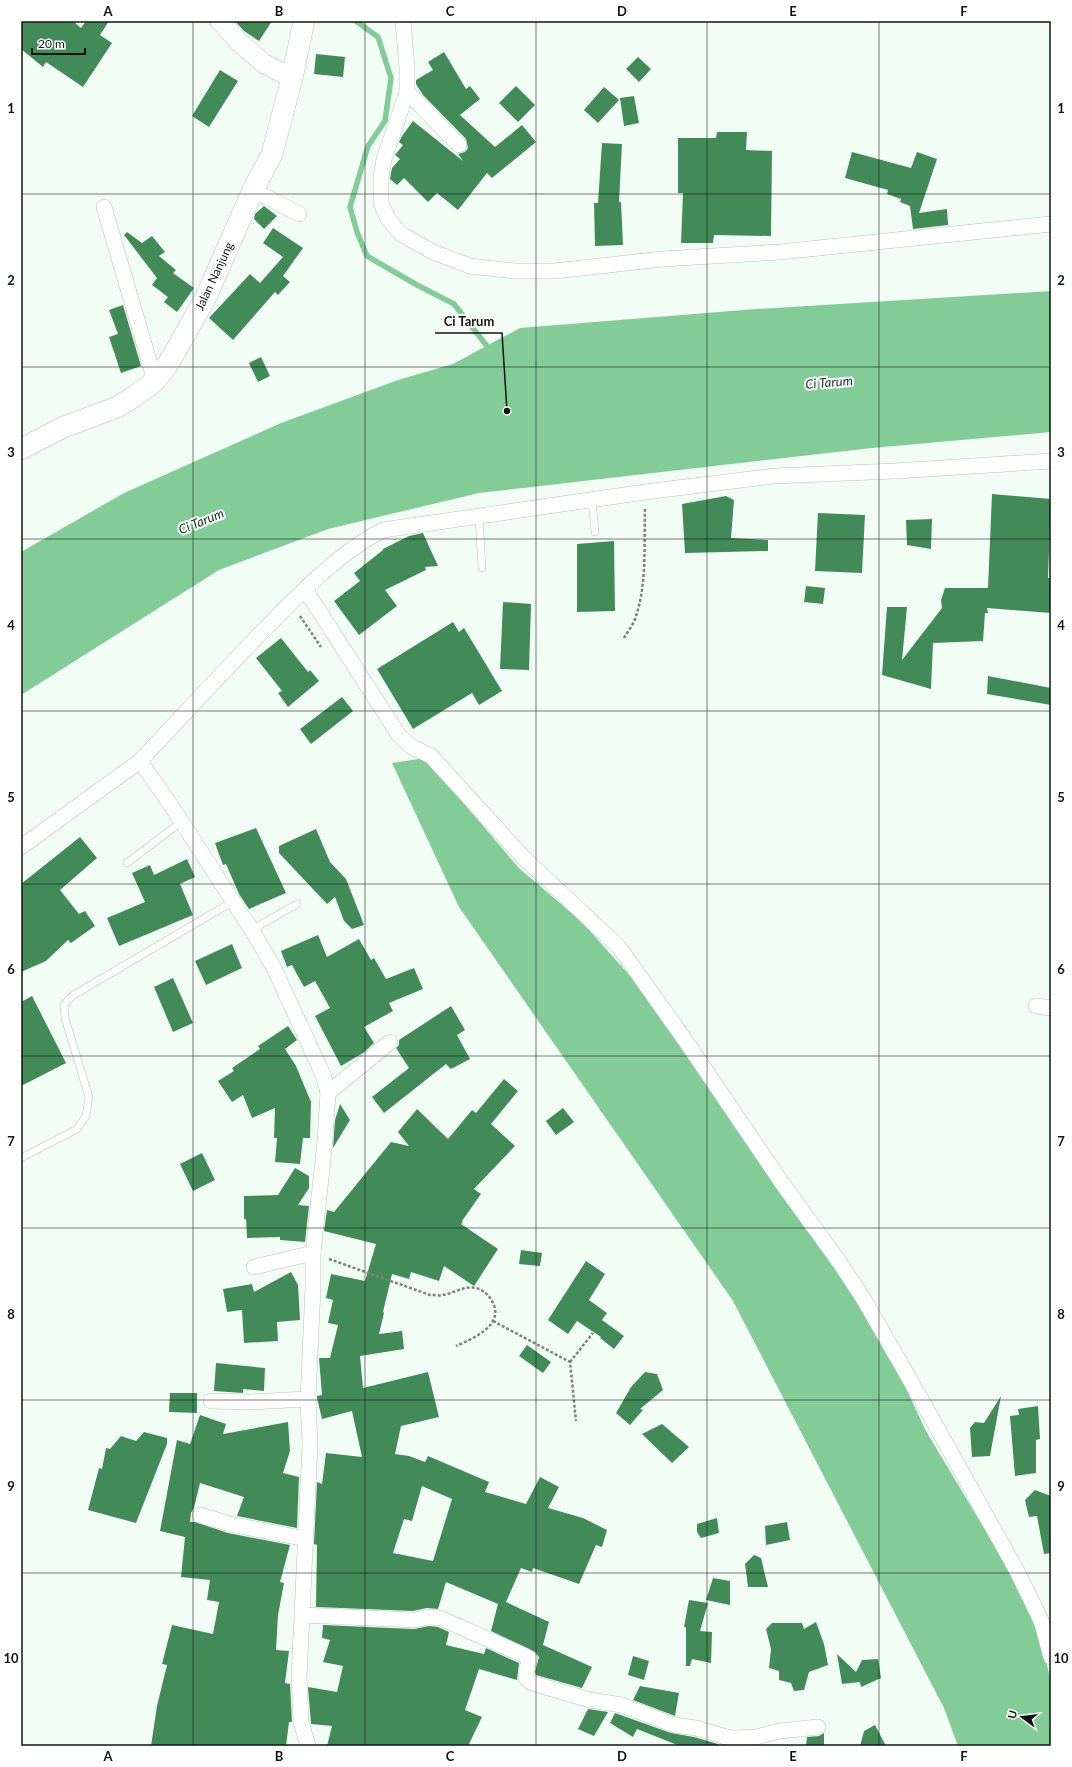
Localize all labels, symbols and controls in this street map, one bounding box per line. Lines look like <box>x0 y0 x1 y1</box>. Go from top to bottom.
text: A <box>102 3 113 19</box>
text: B <box>275 3 284 19</box>
text: C <box>446 3 455 19</box>
text: D <box>617 3 627 19</box>
text: E <box>789 3 797 19</box>
text: F <box>960 3 968 19</box>
scale bar <box>32 30 85 56</box>
text: 20 m <box>38 36 65 51</box>
text: 1 <box>7 100 15 116</box>
text: 1 <box>1057 100 1065 116</box>
street label: Jalan Nanjung <box>192 240 236 312</box>
text: 2 <box>7 272 15 288</box>
text: 2 <box>1057 272 1065 288</box>
callout: Ci Tarum <box>435 308 502 333</box>
text: Ci Tarum <box>444 313 494 329</box>
water label: Ci Tarum <box>805 372 853 392</box>
text: 3 <box>7 444 15 460</box>
text: 3 <box>1057 444 1065 460</box>
water label: Ci Tarum <box>176 505 226 537</box>
text: 4 <box>7 617 15 633</box>
text: 4 <box>1057 617 1065 633</box>
text: 5 <box>7 789 15 805</box>
text: 5 <box>1057 789 1065 805</box>
text: 6 <box>7 961 15 977</box>
text: 6 <box>1057 961 1065 977</box>
text: 7 <box>7 1133 15 1149</box>
text: 7 <box>1057 1133 1065 1149</box>
text: 8 <box>7 1306 15 1322</box>
text: 8 <box>1057 1306 1065 1322</box>
text: 9 <box>7 1478 15 1494</box>
text: 9 <box>1057 1478 1065 1494</box>
text: 10 <box>3 1650 19 1666</box>
text: 10 <box>1053 1650 1069 1666</box>
north arrow <box>1002 1697 1042 1737</box>
text: U <box>1005 1709 1019 1720</box>
text: A <box>102 1748 113 1764</box>
text: B <box>275 1748 284 1764</box>
text: C <box>446 1748 455 1764</box>
text: D <box>617 1748 627 1764</box>
text: E <box>789 1748 797 1764</box>
text: F <box>960 1748 968 1764</box>

